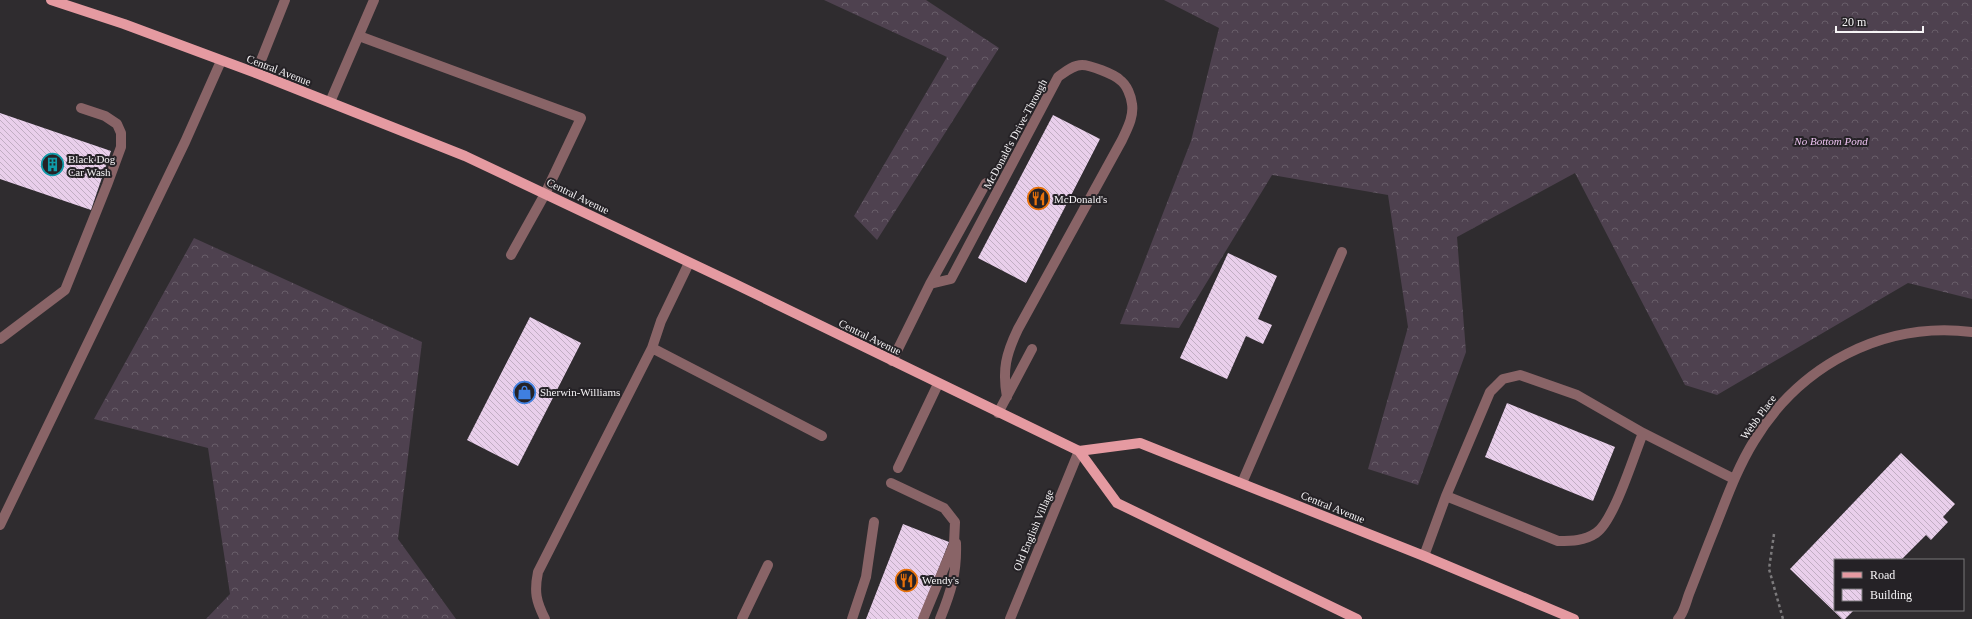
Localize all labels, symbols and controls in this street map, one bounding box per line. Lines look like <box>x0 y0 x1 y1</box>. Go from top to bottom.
scale bar <box>1836 8 1923 34</box>
text: 20 m <box>1842 15 1867 29</box>
street label: Central Avenue <box>245 52 313 88</box>
street label: McDonald's Drive-Through <box>981 77 1049 191</box>
park label: No Bottom Pond <box>1793 135 1868 147</box>
building icon: Black Dog Car Wash <box>40 152 66 178</box>
place label: Black Dog Car Wash <box>68 153 116 178</box>
street label: Central Avenue <box>545 176 611 216</box>
restaurant icon: McDonald's <box>1026 186 1052 212</box>
place label: McDonald's <box>1054 193 1107 205</box>
street label: Central Avenue <box>837 317 903 357</box>
shop icon: Sherwin-Williams <box>511 379 537 405</box>
place label: Sherwin-Williams <box>540 386 620 398</box>
street label: Webb Place <box>1738 392 1778 442</box>
street label: Old English Village <box>1010 487 1056 572</box>
street label: Central Avenue <box>1299 489 1367 525</box>
legend <box>1834 559 1964 611</box>
restaurant icon: Wendy's <box>894 567 920 593</box>
text: Road <box>1870 568 1895 582</box>
place label: Wendy's <box>922 574 959 586</box>
text: Building <box>1870 588 1912 602</box>

